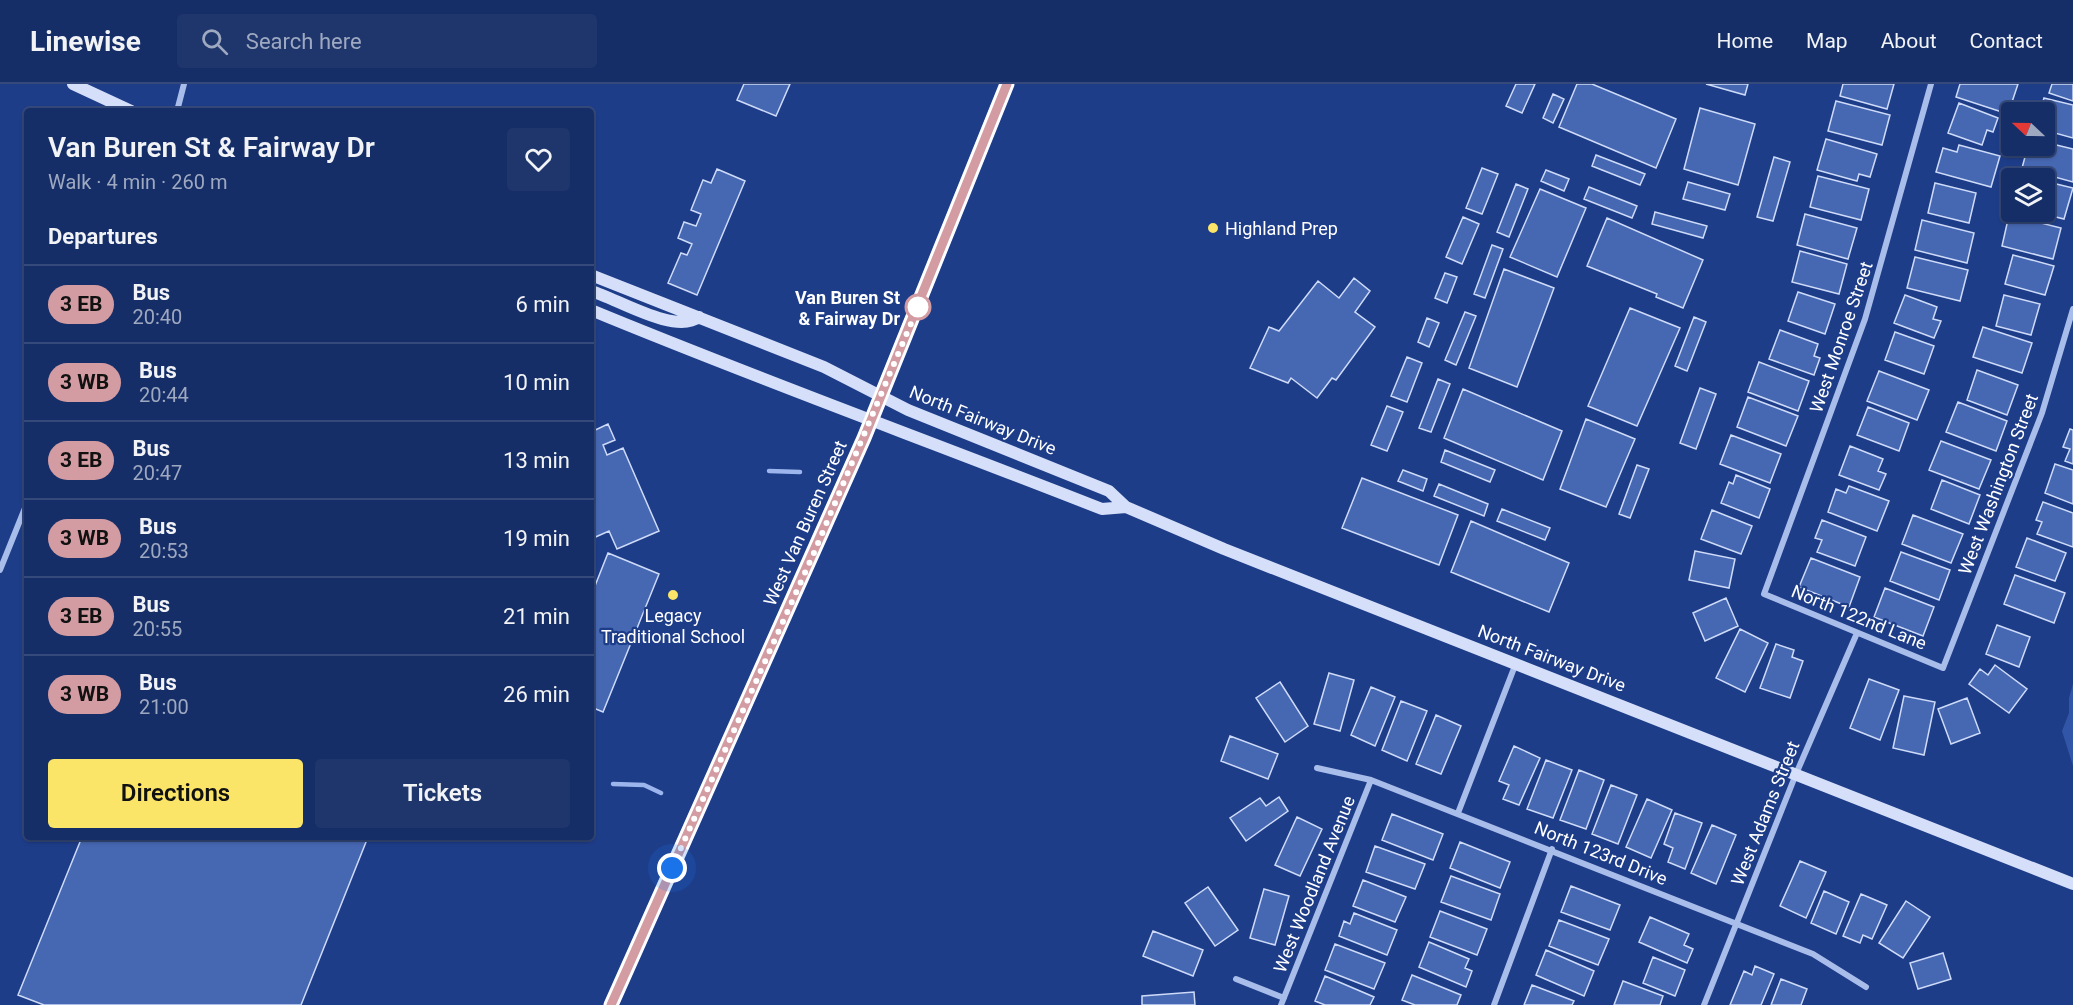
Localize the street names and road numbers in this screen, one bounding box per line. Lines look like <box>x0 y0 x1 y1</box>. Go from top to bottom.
street label: West Monroe Street <box>1805 259 1877 415</box>
street label: North Fairway Drive <box>906 381 1060 459</box>
street label: West Washington Street <box>1954 391 2042 577</box>
street label: West Van Buren Street <box>759 437 851 609</box>
street label: North 122nd Lane <box>1788 580 1930 654</box>
street label: North Fairway Drive <box>1475 620 1629 696</box>
street label: West Adams Street <box>1726 738 1804 888</box>
street label: West Woodland Avenue <box>1269 793 1359 975</box>
street label: North 123rd Drive <box>1532 817 1670 889</box>

